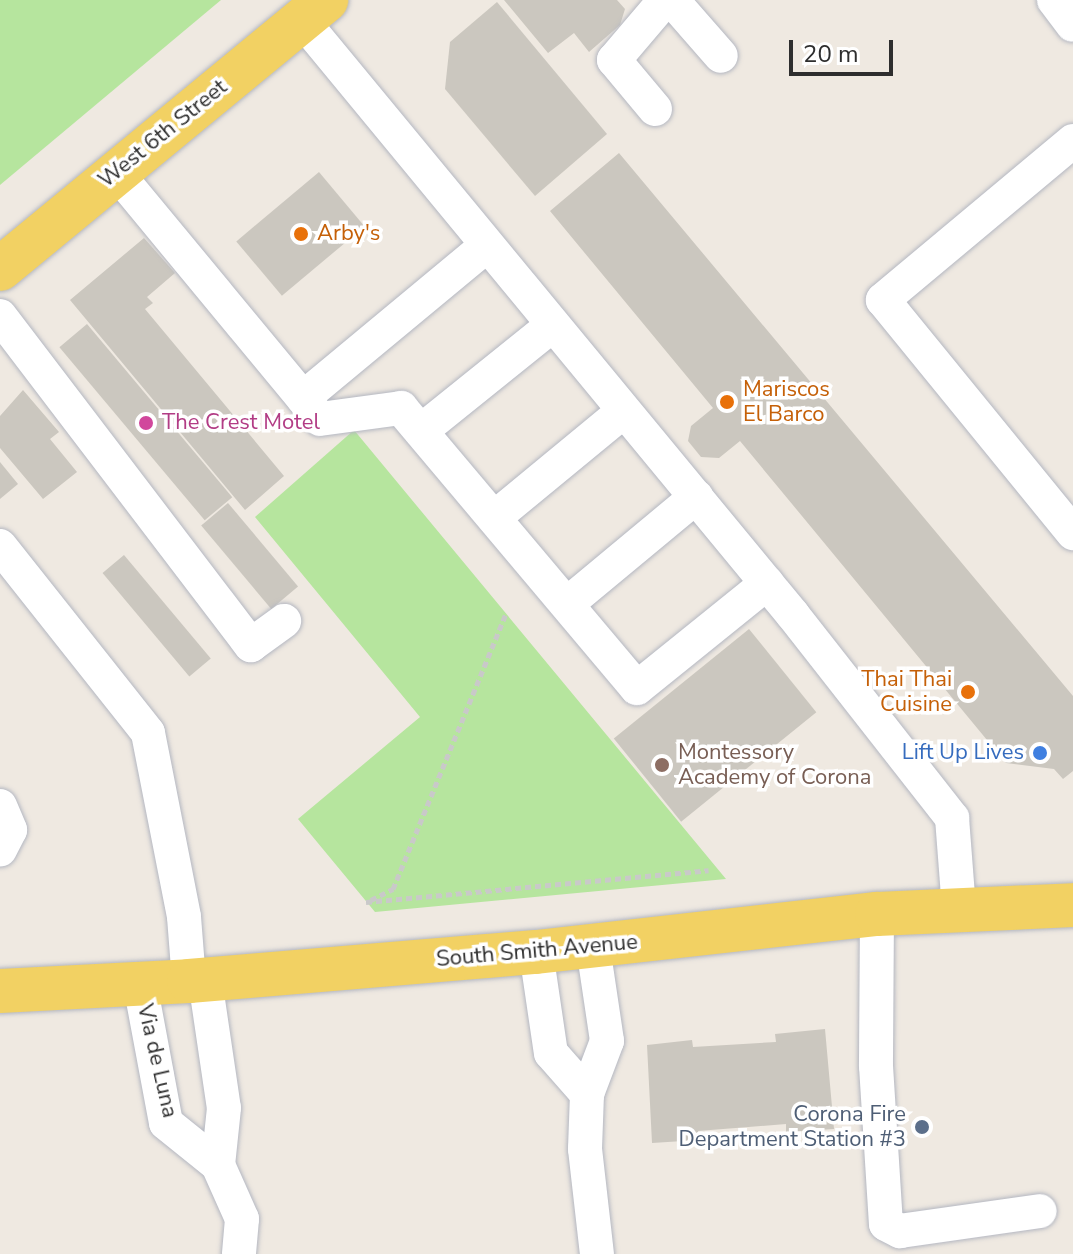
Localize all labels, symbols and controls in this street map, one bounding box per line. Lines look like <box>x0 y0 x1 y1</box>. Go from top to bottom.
scale bar <box>793 24 897 74</box>
text: 20 m <box>803 38 859 70</box>
street label: West 6th Street <box>93 74 233 194</box>
place label: Arby's <box>317 221 380 247</box>
marker: Arby's <box>292 225 310 243</box>
place label: Mariscos El Barco <box>743 376 830 428</box>
marker: Mariscos El Barco <box>718 393 736 411</box>
place label: The Crest Motel <box>162 410 320 436</box>
marker: The Crest Motel <box>137 414 155 432</box>
place label: Thai Thai Cuisine <box>861 666 952 718</box>
marker: Thai Thai Cuisine <box>959 683 977 701</box>
place label: Montessory Academy of Corona <box>678 739 871 790</box>
place label: Lift Up Lives <box>902 740 1024 766</box>
marker: Lift Up Lives <box>1031 744 1049 762</box>
marker: Montessory Academy of Corona <box>653 756 671 774</box>
street label: South Smith Avenue <box>435 929 639 973</box>
street label: Via de Luna <box>131 1002 183 1120</box>
place label: Corona Fire Department Station #3 <box>679 1101 906 1152</box>
marker: Corona Fire Department Station #3 <box>913 1118 931 1136</box>

